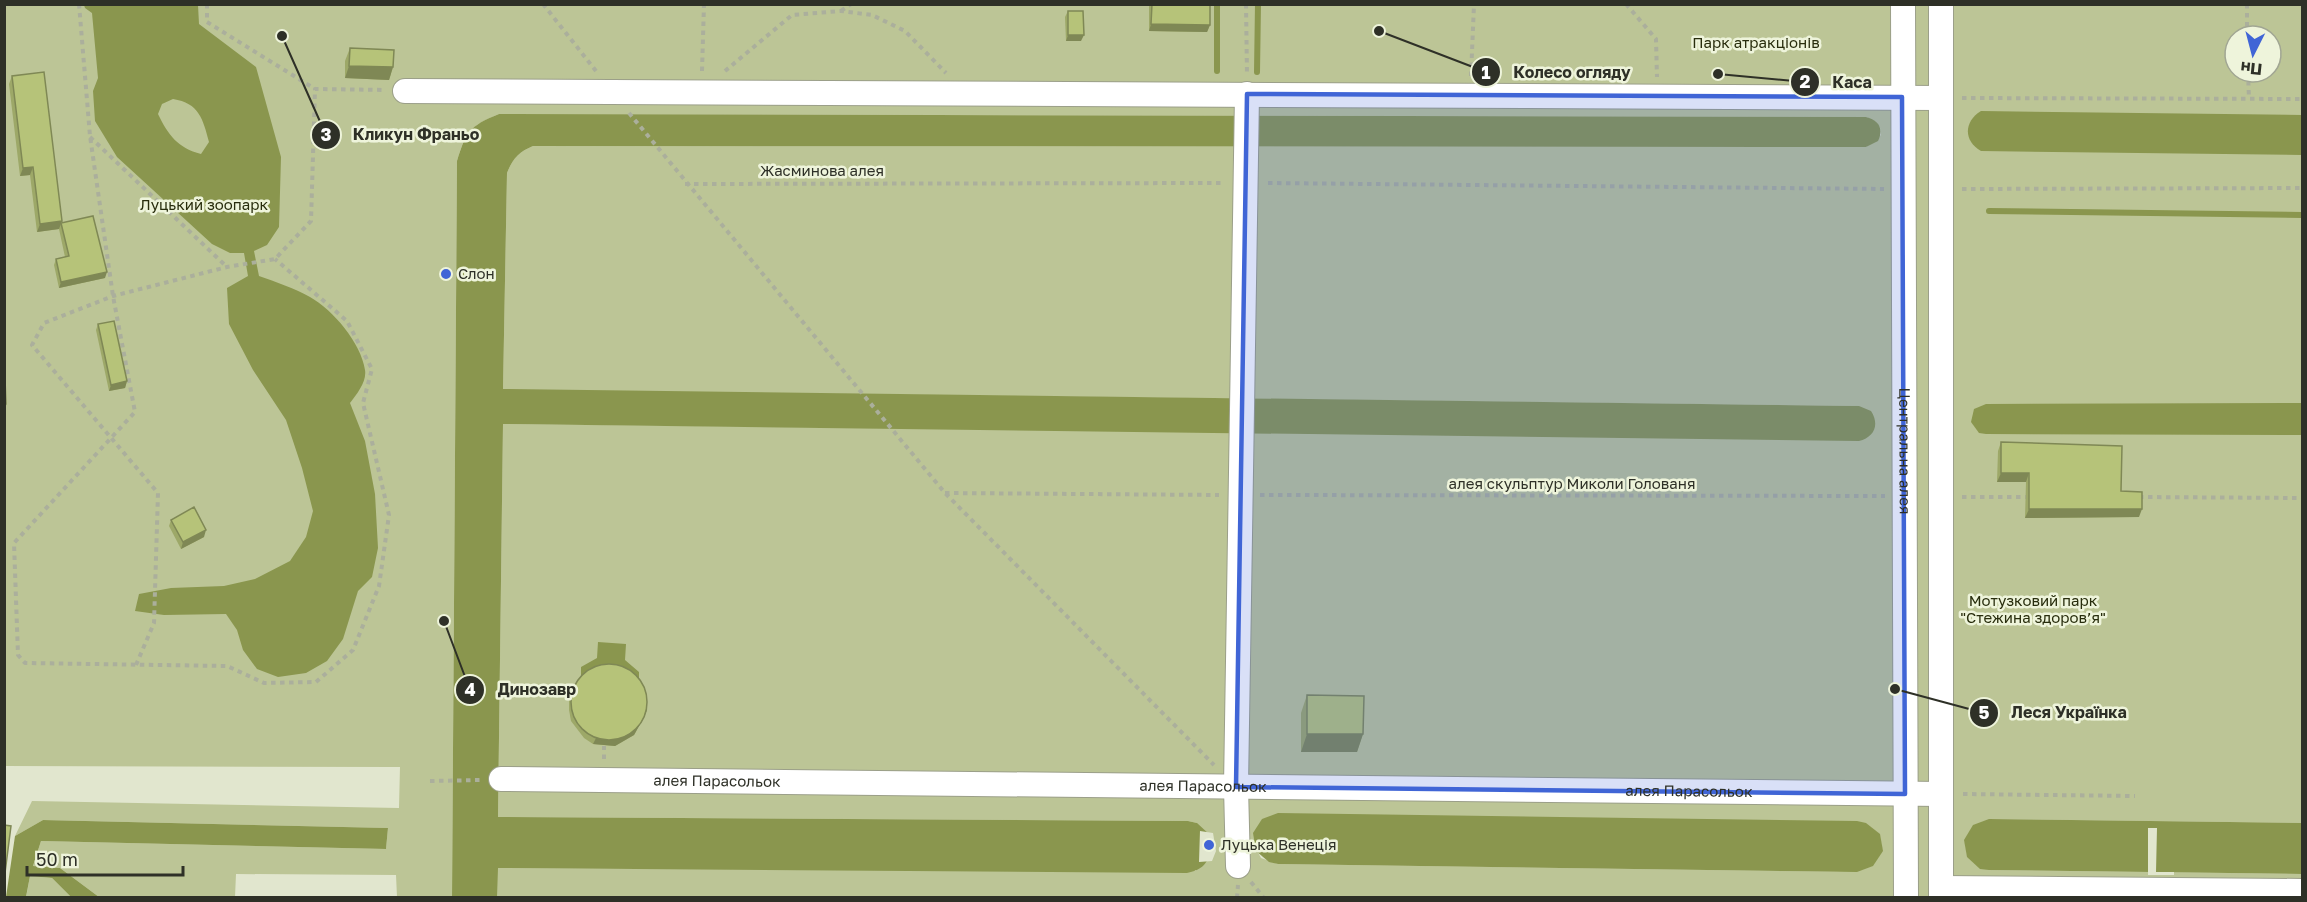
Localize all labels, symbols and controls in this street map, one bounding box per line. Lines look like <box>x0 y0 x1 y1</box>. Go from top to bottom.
north arrow <box>2223 24 2283 84</box>
park label: Парк атракціонів <box>1692 33 1820 51</box>
callout: Колесо огляду <box>1471 55 1642 89</box>
text: Пн <box>2240 58 2263 80</box>
text: 1 <box>1481 61 1491 83</box>
text: Колесо огляду <box>1513 62 1631 82</box>
callout: Каса <box>1790 65 1884 99</box>
text: 2 <box>1800 70 1811 92</box>
text: Каса <box>1832 72 1872 92</box>
callout: Кликун Франьо <box>311 118 491 152</box>
text: 3 <box>321 123 332 145</box>
text: Кликун Франьо <box>353 124 480 144</box>
street label: Жасминова алея <box>760 161 884 179</box>
park label: Луцький зоопарк <box>140 195 268 213</box>
place label: Слон <box>458 264 495 282</box>
marker: Слон <box>439 267 453 281</box>
street label: Центральна алея <box>1896 388 1915 514</box>
street label: алея скульптур Миколи Голованя <box>1449 474 1695 492</box>
park label: Мотузковий парк "Стежина здоров’я" <box>1960 591 2106 626</box>
callout: Динозавр <box>455 673 588 707</box>
text: 4 <box>464 678 476 700</box>
text: Динозавр <box>498 679 576 699</box>
callout: Леся Українка <box>1969 696 2139 730</box>
text: 5 <box>1979 701 1990 723</box>
text: Леся Українка <box>2011 702 2127 722</box>
street label: алея Парасольок <box>653 771 781 790</box>
street label: алея Парасольок <box>1139 776 1267 795</box>
street label: алея Парасольок <box>1625 781 1753 800</box>
place label: Луцька Венеція <box>1221 835 1336 853</box>
marker: Луцька Венеція <box>1202 838 1216 852</box>
scale bar <box>27 839 183 877</box>
text: 50 m <box>36 848 78 870</box>

